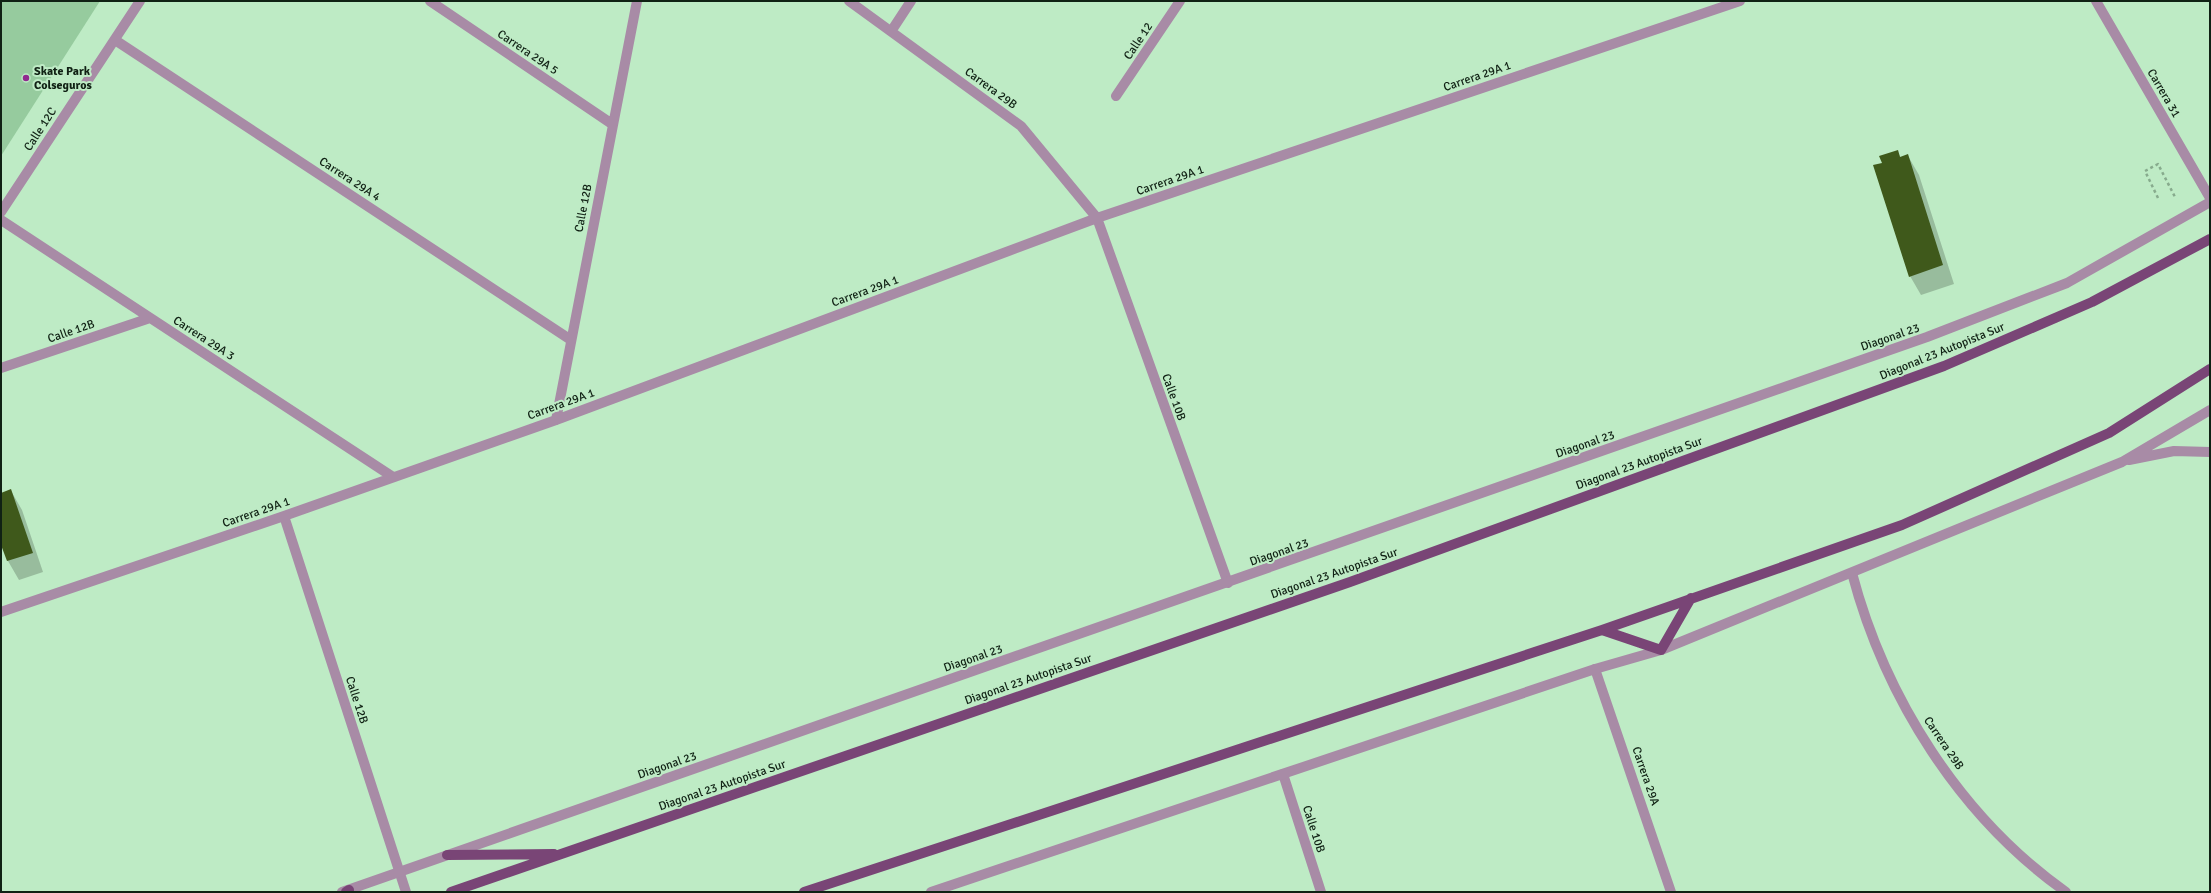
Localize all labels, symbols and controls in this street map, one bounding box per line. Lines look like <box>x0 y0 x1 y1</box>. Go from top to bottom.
street label: Calle 12 <box>1121 20 1156 63</box>
street label: Carrera 29A 5 <box>494 27 561 78</box>
street label: Carrera 29A 1 <box>1441 58 1513 95</box>
place label: Skate Park Colseguros <box>34 64 92 93</box>
street label: Carrera 29B <box>962 64 1020 112</box>
street label: Carrera 31 <box>2144 66 2184 120</box>
marker: Skate Park Colseguros <box>21 73 31 83</box>
street label: Calle 12C <box>21 105 60 154</box>
street label: Carrera 29A 4 <box>316 154 384 205</box>
street label: Carrera 29A 1 <box>1134 162 1206 199</box>
street label: Calle 12B <box>571 183 596 234</box>
street label: Carrera 29A 1 <box>830 272 901 311</box>
street label: Carrera 29A 3 <box>170 313 237 364</box>
street label: Calle 12B <box>46 316 97 347</box>
street label: Diagonal 23 Autopista Sur <box>1877 319 2007 383</box>
street label: Diagonal 23 <box>1859 320 1922 355</box>
street label: Calle 10B <box>1158 372 1189 423</box>
street label: Carrera 29A 1 <box>526 385 597 424</box>
street label: Diagonal 23 <box>1554 427 1617 462</box>
street label: Diagonal 23 Autopista Sur <box>1574 433 1705 493</box>
street label: Carrera 29A 1 <box>220 494 292 531</box>
street label: Diagonal 23 <box>1248 535 1311 570</box>
street label: Diagonal 23 Autopista Sur <box>1269 544 1400 602</box>
street label: Diagonal 23 <box>942 641 1005 676</box>
street label: Diagonal 23 Autopista Sur <box>963 650 1094 708</box>
street label: Calle 12B <box>342 675 371 726</box>
street label: Carrera 29B <box>1920 714 1967 773</box>
street label: Carrera 29A <box>1628 745 1663 808</box>
street label: Diagonal 23 <box>636 748 699 783</box>
street label: Diagonal 23 Autopista Sur <box>657 756 788 814</box>
street label: Calle 10B <box>1299 804 1328 855</box>

